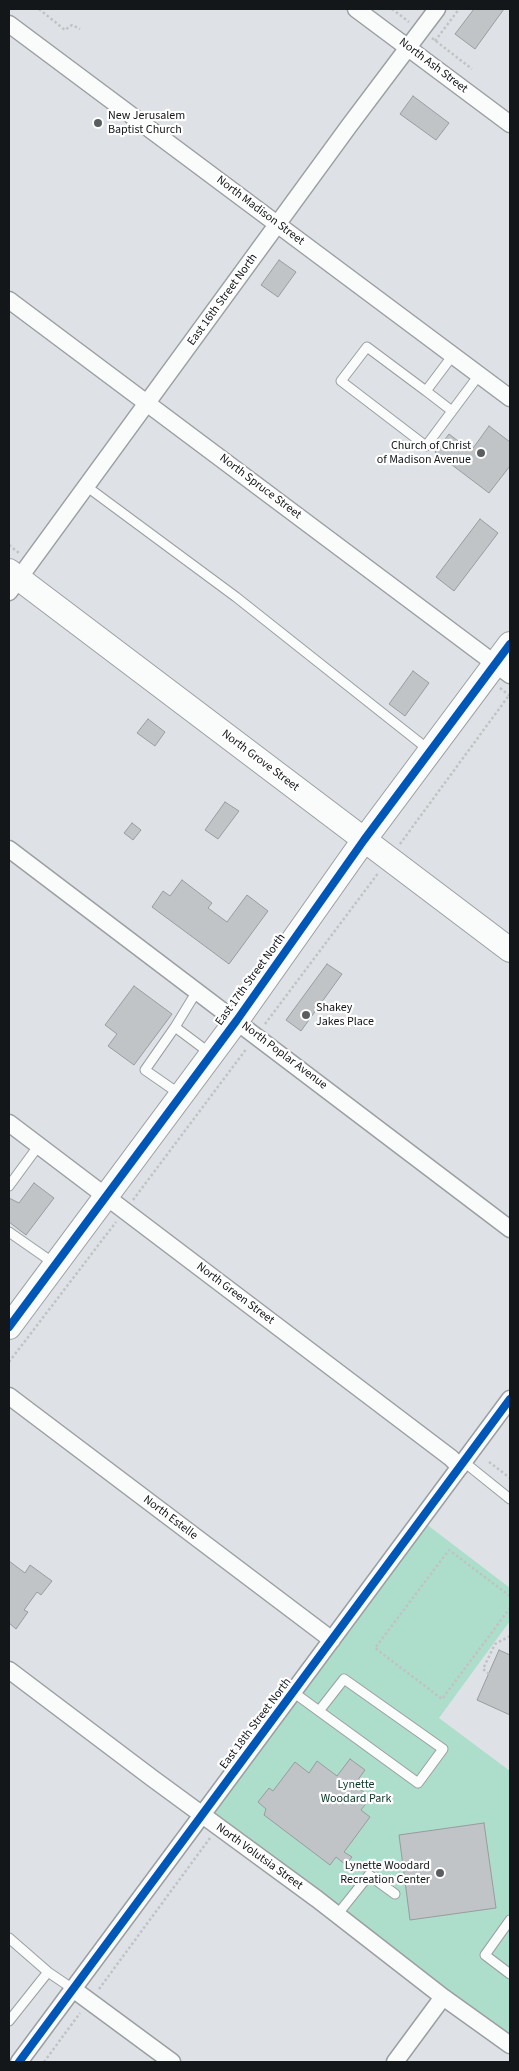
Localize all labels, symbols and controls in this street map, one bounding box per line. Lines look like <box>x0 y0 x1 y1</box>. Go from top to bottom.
street label: North Ash Street <box>396 36 470 96</box>
place label: New Jerusalem Baptist Church <box>108 109 185 137</box>
marker: New Jerusalem Baptist Church <box>92 117 104 129</box>
street label: North Madison Street <box>213 173 307 249</box>
street label: East 16th Street North <box>185 251 261 349</box>
place label: Church of Christ of Madison Avenue <box>377 439 471 467</box>
marker: Church of Christ of Madison Avenue <box>475 447 487 459</box>
street label: North Spruce Street <box>216 452 304 522</box>
street label: North Grove Street <box>218 727 302 795</box>
street label: East 17th Street North <box>213 931 289 1029</box>
place label: Shakey Jakes Place <box>316 1001 374 1029</box>
marker: Shakey Jakes Place <box>300 1009 312 1021</box>
street label: North Poplar Avenue <box>238 1019 330 1093</box>
street label: North Green Street <box>193 1260 277 1328</box>
street label: North Estelle <box>140 1493 200 1543</box>
street label: East 18th Street North <box>217 1676 295 1772</box>
park label: Lynette Woodard Park <box>321 1778 391 1806</box>
street label: North Volutsia Street <box>213 1821 305 1893</box>
place label: Lynette Woodard Recreation Center <box>340 1859 430 1887</box>
marker: Lynette Woodard Recreation Center <box>434 1867 446 1879</box>

